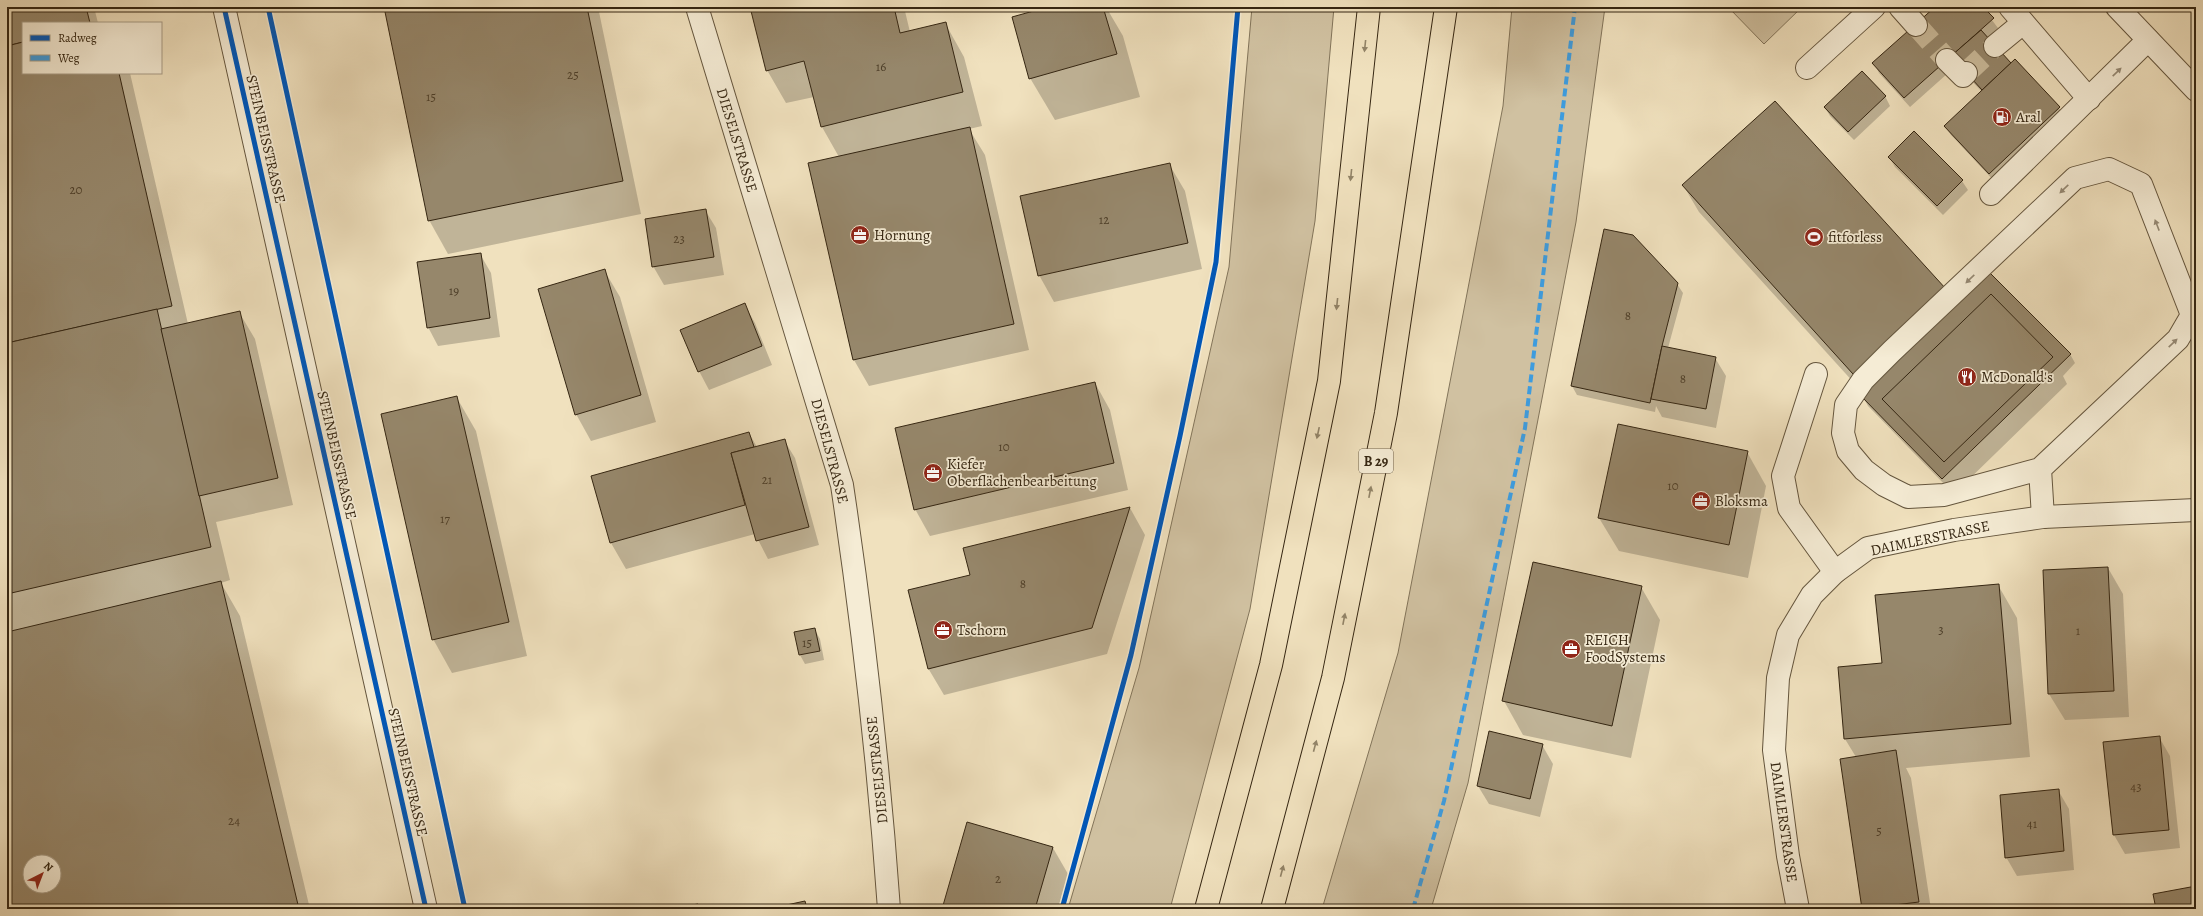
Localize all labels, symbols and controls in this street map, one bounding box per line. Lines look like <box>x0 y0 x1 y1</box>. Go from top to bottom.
legend <box>22 22 162 74</box>
text: Radweg <box>58 30 97 46</box>
one-way arrow <box>1362 40 1368 52</box>
text: Weg <box>57 50 80 66</box>
house number: 16 <box>876 58 886 75</box>
house number: 25 <box>567 66 579 83</box>
one-way arrow <box>2112 67 2122 77</box>
street label: STEINBEISSTRASSE <box>241 73 291 205</box>
street label: DIESELSTRASSE <box>712 85 762 195</box>
house number: 15 <box>426 88 436 105</box>
fuel station icon: Aral <box>1991 106 2013 128</box>
place label: Aral <box>2015 107 2041 127</box>
one-way arrow <box>1348 169 1354 181</box>
house number: 20 <box>69 181 83 198</box>
one-way arrow <box>2059 184 2069 194</box>
house number: 12 <box>1099 211 1109 228</box>
one-way arrow <box>2154 219 2160 231</box>
office icon: Hornung <box>849 224 871 246</box>
place label: Hornung <box>874 225 931 245</box>
sports icon: fitforless <box>1803 226 1825 248</box>
place label: fitforless <box>1828 227 1882 247</box>
house number: 23 <box>673 230 685 247</box>
one-way arrow <box>1965 274 1975 284</box>
house number: 19 <box>449 282 459 299</box>
one-way arrow <box>1334 298 1341 310</box>
house number: 8 <box>1625 307 1631 324</box>
one-way arrow <box>2168 338 2178 348</box>
restaurant icon: McDonald's <box>1956 366 1978 388</box>
place label: McDonald's <box>1981 367 2053 387</box>
house number: 8 <box>1680 370 1686 387</box>
street label: STEINBEISSTRASSE <box>312 389 362 521</box>
street label: DIESELSTRASSE <box>806 396 854 506</box>
one-way arrow <box>1315 427 1321 439</box>
house number: 10 <box>998 438 1010 455</box>
road number: B 29 <box>1359 449 1393 473</box>
place label: Kiefer Oberflächenbearbeitung <box>947 454 1097 491</box>
office icon: Kiefer Oberflächenbearbeitung <box>922 462 944 484</box>
house number: 21 <box>762 471 773 488</box>
house number: 10 <box>1667 477 1679 494</box>
one-way arrow <box>1367 485 1373 498</box>
office icon: Bloksma <box>1690 490 1712 512</box>
place label: Bloksma <box>1715 491 1768 511</box>
house number: 17 <box>440 510 450 527</box>
street label: DAIMLERSTRASSE <box>1869 516 1991 560</box>
house number: 8 <box>1020 575 1026 592</box>
one-way arrow <box>1342 613 1348 625</box>
office icon: Tschorn <box>932 619 954 641</box>
place label: Tschorn <box>957 620 1006 640</box>
house number: 3 <box>1938 621 1944 638</box>
house number: 1 <box>2076 622 2081 639</box>
place label: REICH FoodSystems <box>1585 630 1666 667</box>
house number: 15 <box>802 634 812 651</box>
office icon: REICH FoodSystems <box>1560 638 1582 660</box>
street label: STEINBEISSTRASSE <box>383 706 433 838</box>
street label: DIESELSTRASSE <box>861 715 893 825</box>
one-way arrow <box>1312 739 1318 752</box>
street label: DAIMLERSTRASSE <box>1766 760 1802 884</box>
house number: 43 <box>2130 778 2142 795</box>
house number: 24 <box>228 812 240 829</box>
house number: 41 <box>2027 815 2038 832</box>
house number: 5 <box>1876 822 1882 839</box>
north arrow <box>22 854 62 894</box>
text: N <box>40 859 56 875</box>
one-way arrow <box>1279 865 1285 878</box>
house number: 2 <box>995 870 1001 887</box>

